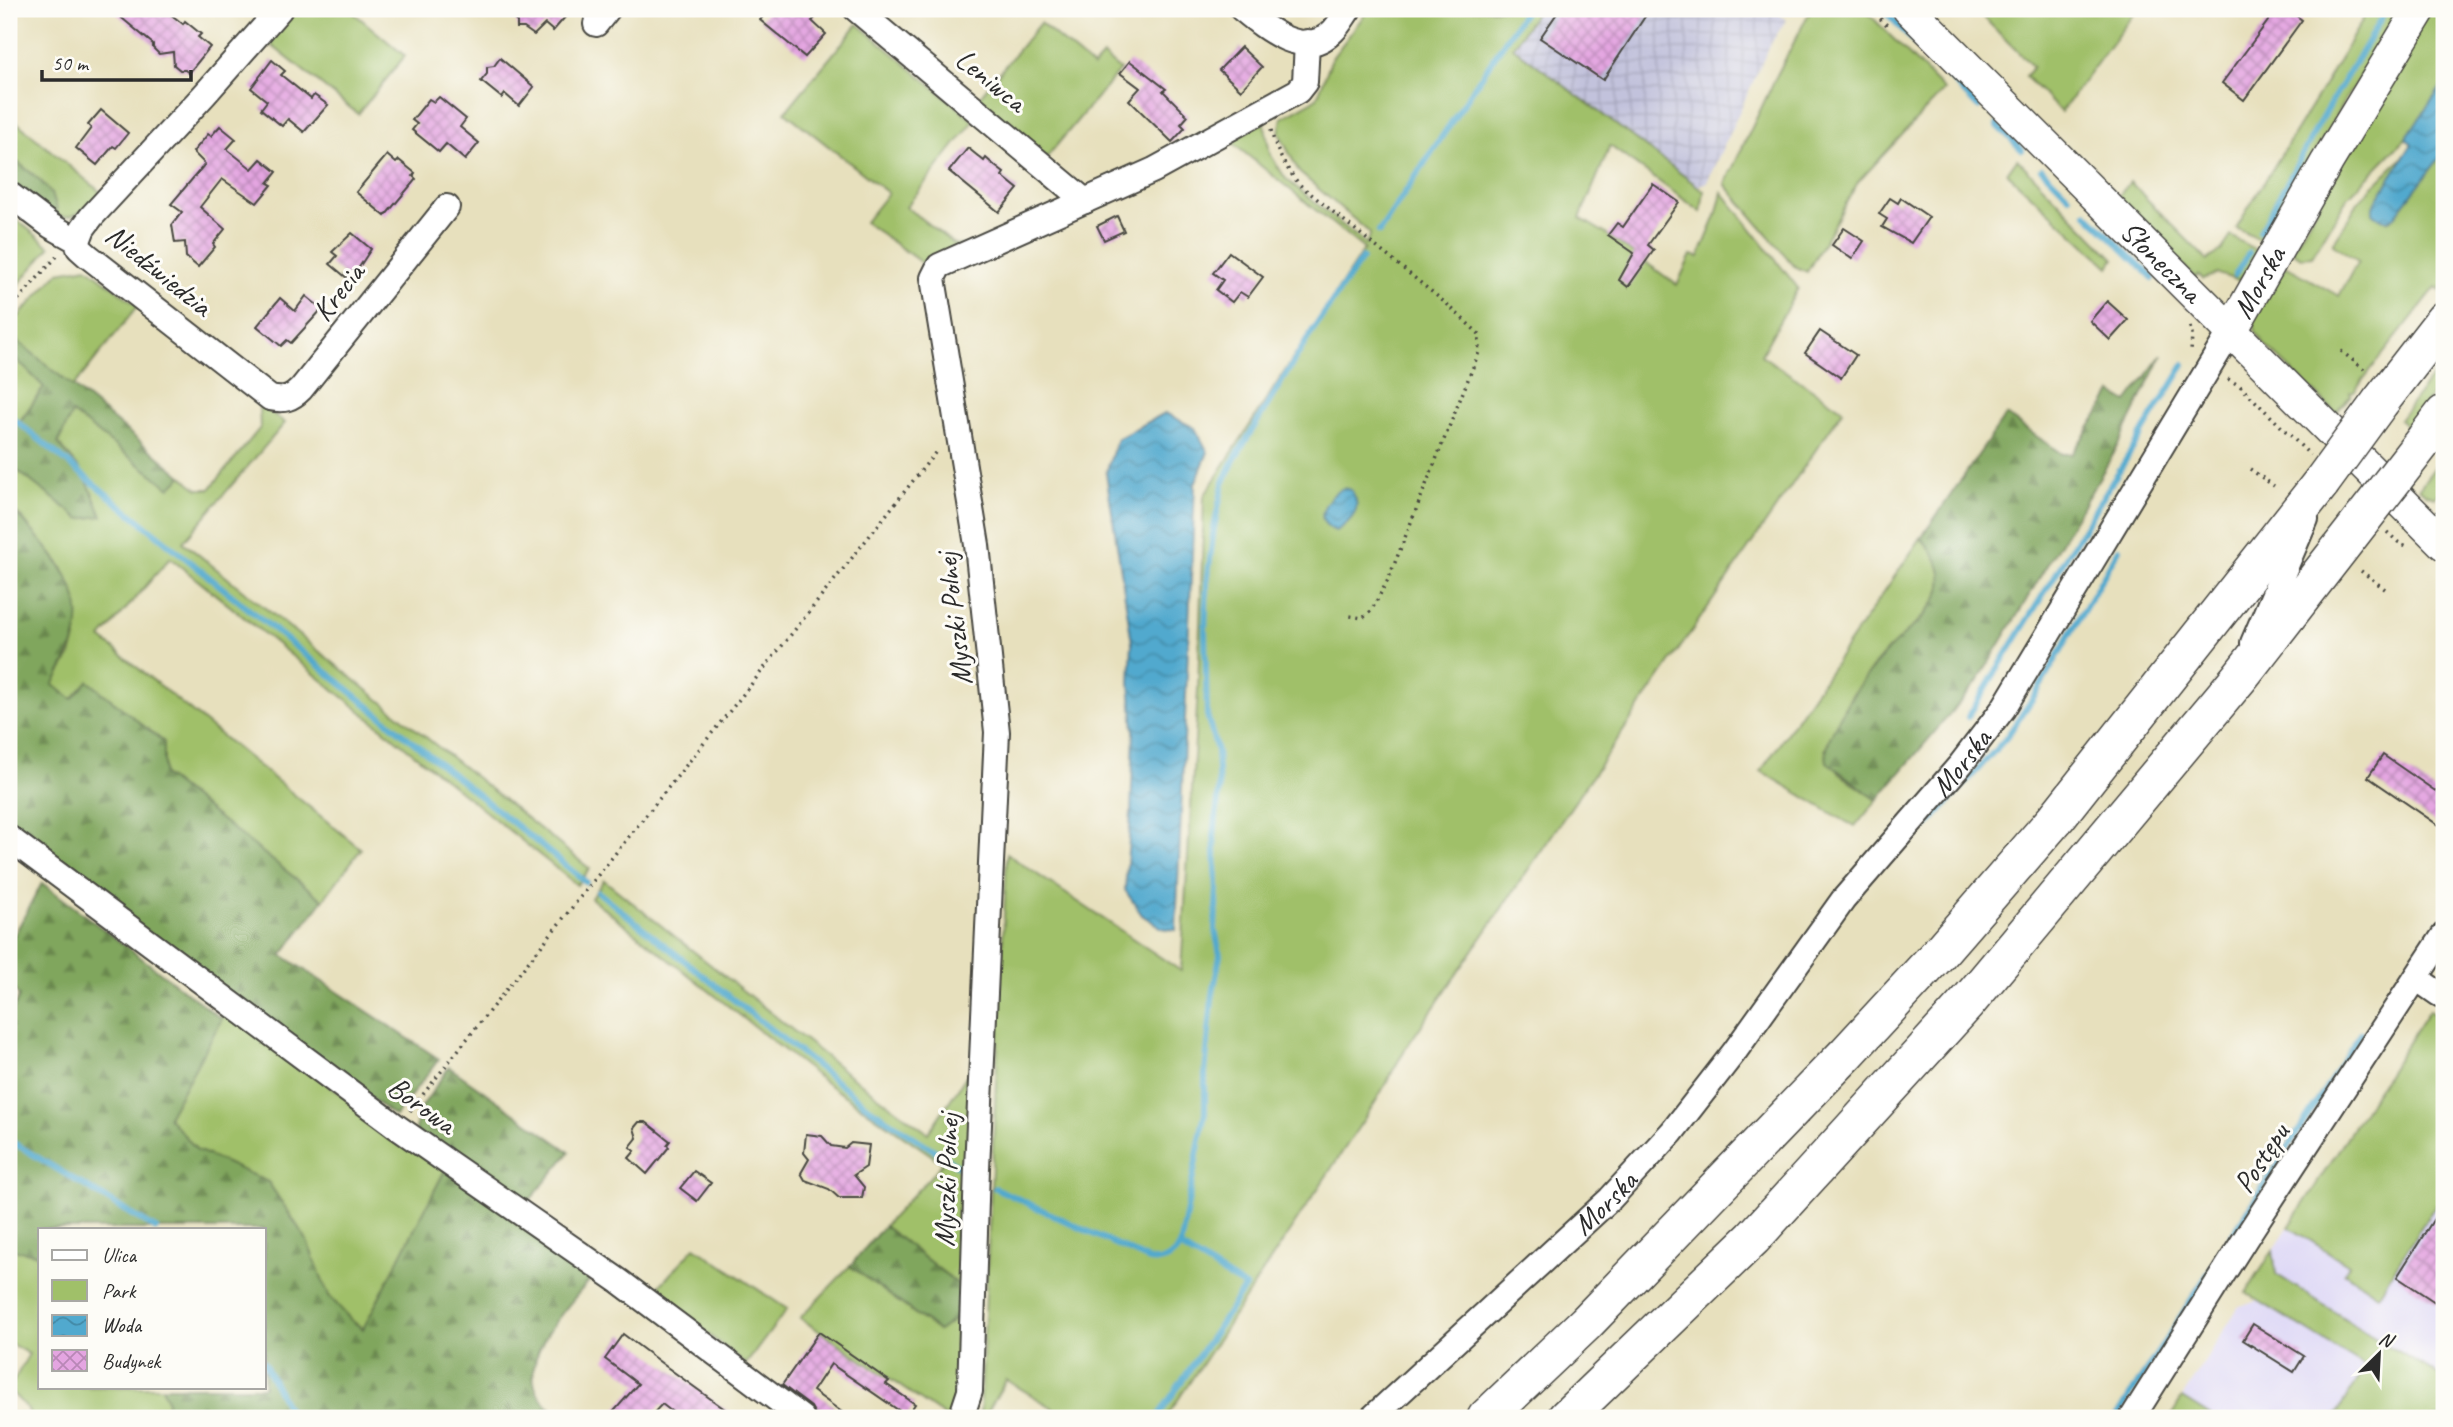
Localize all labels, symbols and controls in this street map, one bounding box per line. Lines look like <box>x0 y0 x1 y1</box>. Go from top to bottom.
scale bar <box>42 38 191 82</box>
street label: Leniwca <box>948 40 1036 122</box>
text: 50 m <box>52 50 90 76</box>
street label: Słoneczna <box>2112 212 2212 312</box>
street label: Niedźwiedzia <box>98 215 221 326</box>
street label: Morska <box>2223 238 2295 325</box>
street label: Krecia <box>303 253 374 329</box>
street label: Myszki Polnej <box>927 548 981 688</box>
street label: Morska <box>1922 720 2001 805</box>
street label: Borowa <box>380 1067 466 1144</box>
street label: Myszki Polnej <box>925 1110 967 1247</box>
street label: Postępu <box>2224 1114 2299 1200</box>
street label: Morska <box>1564 1161 1647 1243</box>
legend <box>38 1228 266 1388</box>
text: Ulica <box>102 1242 138 1268</box>
text: Park <box>102 1278 137 1304</box>
text: Woda <box>102 1312 143 1338</box>
north arrow <box>2344 1318 2414 1388</box>
text: N <box>2375 1326 2399 1354</box>
text: Budynek <box>102 1348 162 1374</box>

